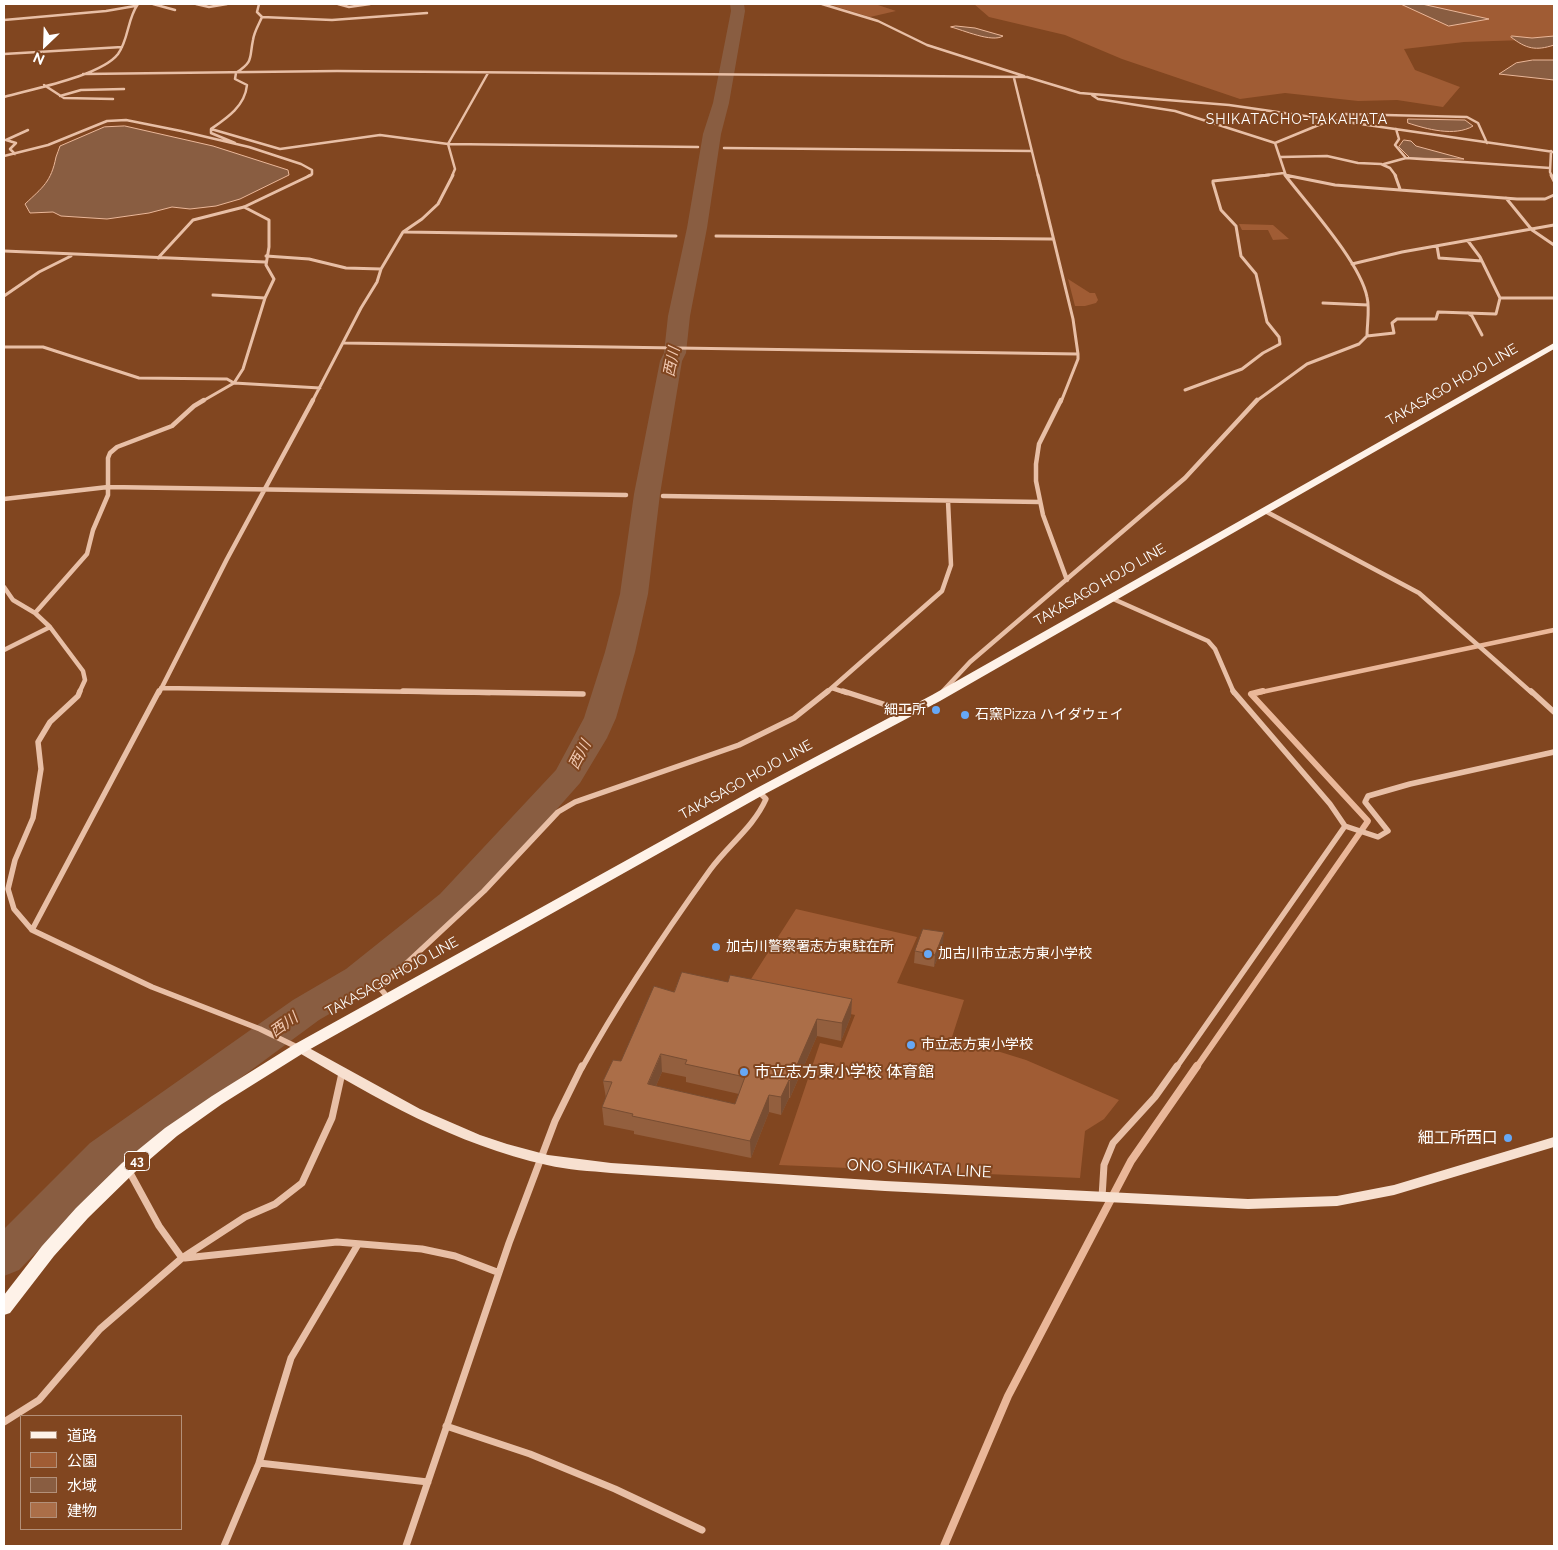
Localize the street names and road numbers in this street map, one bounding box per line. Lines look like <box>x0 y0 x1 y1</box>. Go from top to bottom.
street label: TAKASAGO HOJO LINE <box>1383 340 1521 430</box>
street label: TAKASAGO HOJO LINE <box>1031 540 1169 630</box>
street label: TAKASAGO HOJO LINE <box>677 736 815 824</box>
street label: TAKASAGO HOJO LINE <box>323 933 461 1021</box>
road number: 43 <box>124 1152 150 1170</box>
street label: ONO SHIKATA LINE <box>846 1156 992 1182</box>

